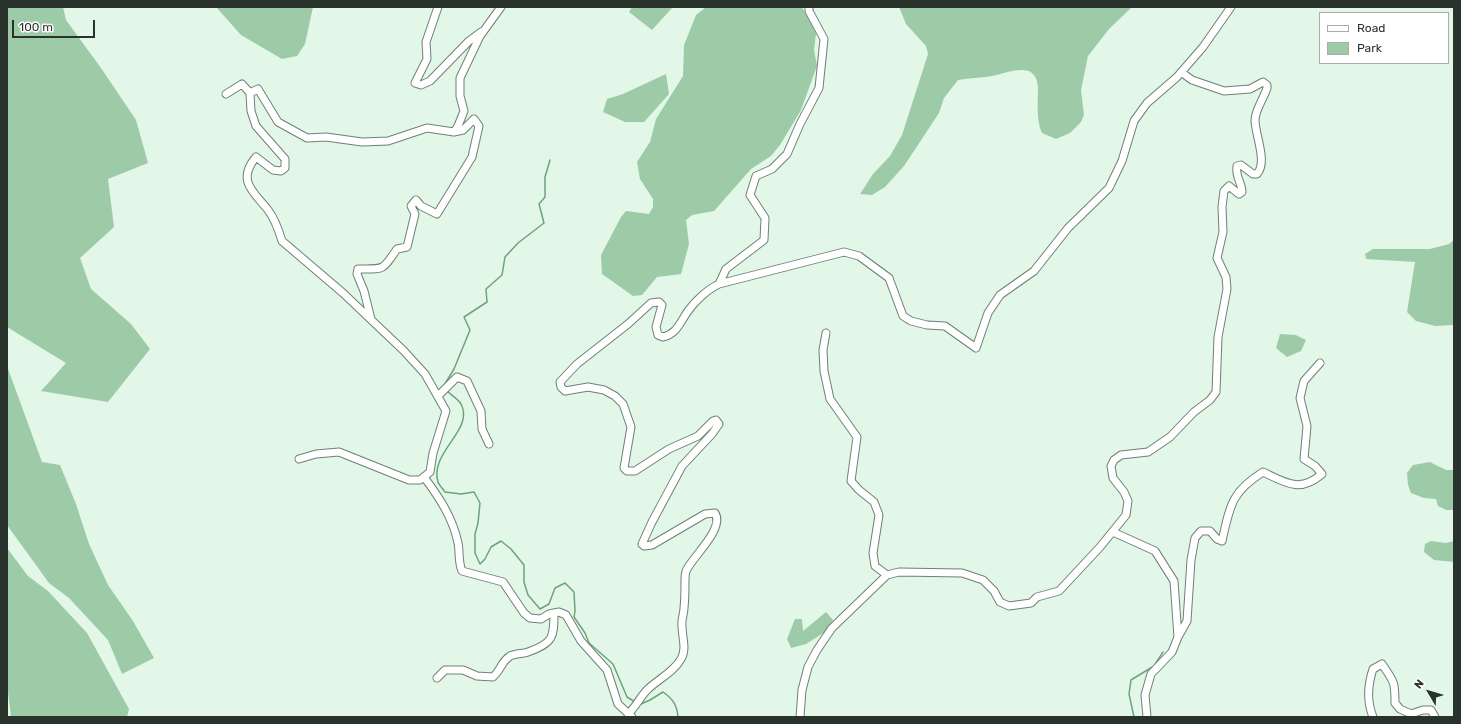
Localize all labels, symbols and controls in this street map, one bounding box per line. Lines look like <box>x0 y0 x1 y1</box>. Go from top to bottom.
scale bar <box>14 12 97 38</box>
legend <box>1319 12 1449 64</box>
text: 100 m <box>19 20 53 34</box>
text: Road <box>1357 21 1385 35</box>
text: Park <box>1357 41 1382 55</box>
north arrow <box>1409 672 1449 712</box>
text: N <box>1412 677 1427 691</box>

